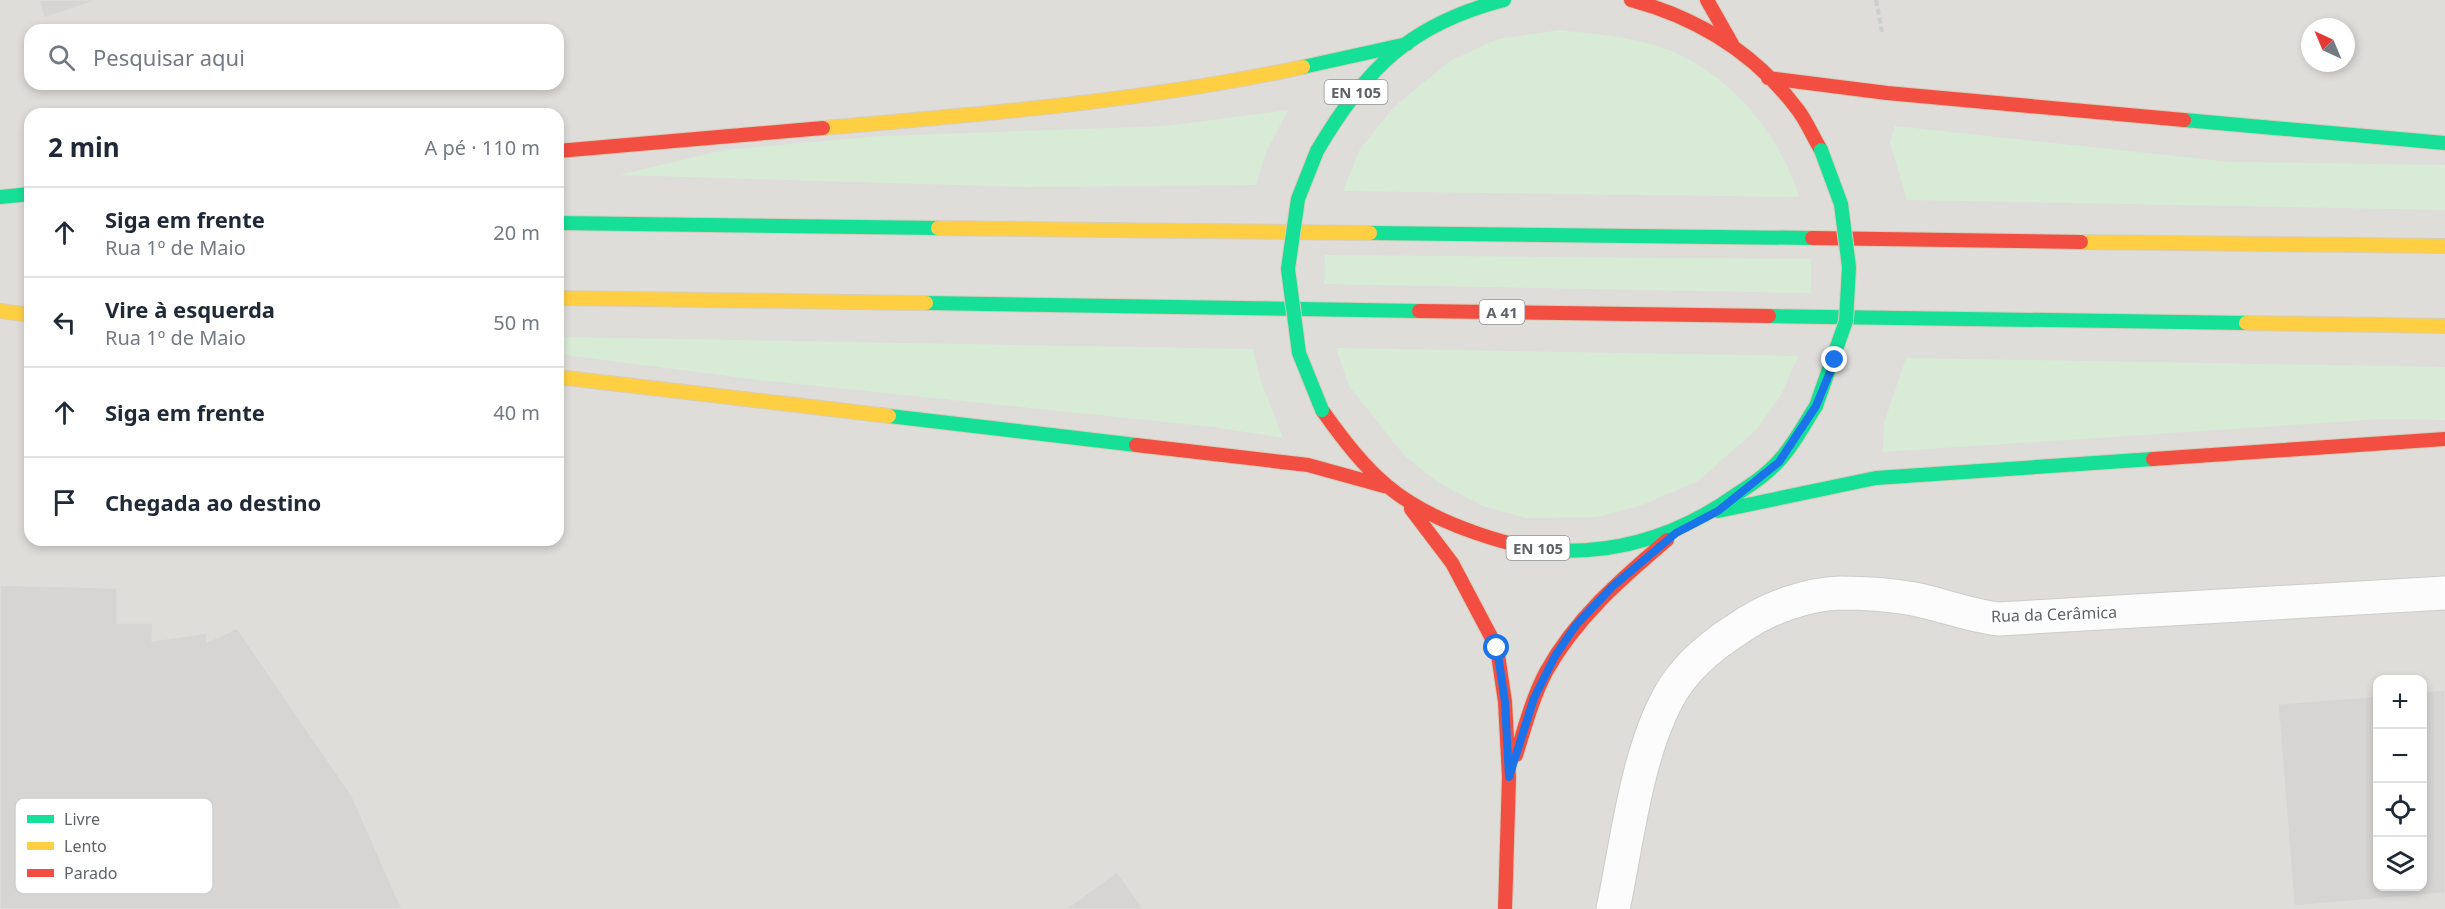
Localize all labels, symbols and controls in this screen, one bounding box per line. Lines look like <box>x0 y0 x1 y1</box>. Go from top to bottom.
north arrow <box>2301 18 2355 72</box>
search box <box>24 24 564 90</box>
icon: search <box>45 41 78 74</box>
text: Pesquisar aqui <box>93 42 245 72</box>
road number: EN 105 <box>1324 80 1388 104</box>
text: 2 min <box>48 129 120 165</box>
text: A pé · 110 m <box>424 134 540 161</box>
text: Siga em frente <box>105 204 265 234</box>
icon: ahead <box>48 216 81 249</box>
text: 20 m <box>493 219 540 246</box>
text: Rua 1º de Maio <box>105 234 246 261</box>
text: Vire à esquerda <box>105 294 275 324</box>
road number: A 41 <box>1480 300 1524 324</box>
icon: left <box>48 306 81 339</box>
text: 50 m <box>493 309 540 336</box>
text: Rua 1º de Maio <box>105 324 246 351</box>
route end <box>1821 346 1847 372</box>
icon: ahead <box>48 396 81 429</box>
text: Siga em frente <box>105 397 265 427</box>
text: 40 m <box>493 399 540 426</box>
icon: arrive <box>48 486 81 519</box>
text: Chegada ao destino <box>105 487 321 517</box>
road number: EN 105 <box>1506 536 1570 560</box>
street label: Rua da Cerâmica <box>1991 601 2117 627</box>
route start <box>1483 634 1509 660</box>
map controls <box>2373 675 2427 891</box>
button: + <box>2373 675 2427 729</box>
button: − <box>2373 729 2427 783</box>
button: locate <box>2373 783 2427 837</box>
legend <box>15 798 213 894</box>
text: Livre <box>64 808 100 830</box>
text: Lento <box>64 835 107 857</box>
button: layers <box>2373 837 2427 891</box>
text: Parado <box>64 862 117 884</box>

